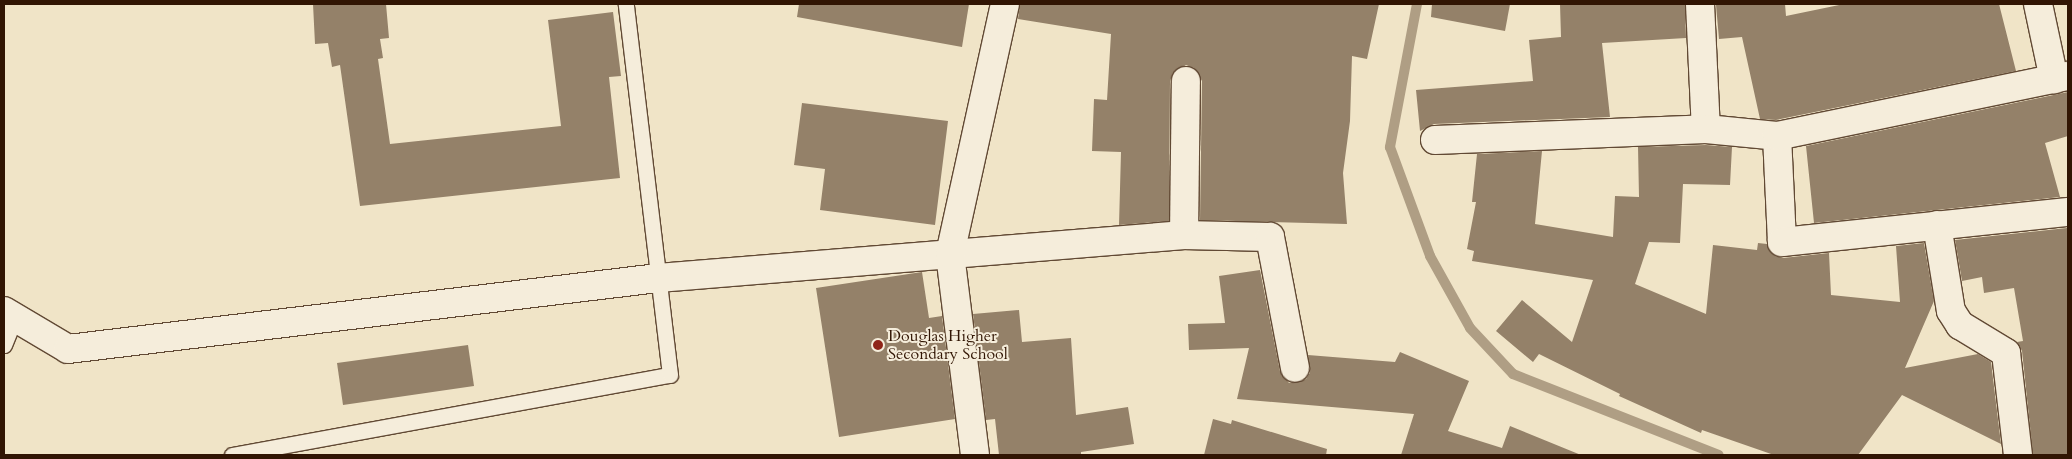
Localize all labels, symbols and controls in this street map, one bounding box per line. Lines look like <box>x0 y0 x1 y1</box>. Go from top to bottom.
place label: Douglas Higher Secondary School <box>888 326 1008 364</box>
marker: Douglas Higher Secondary School <box>872 339 884 351</box>

